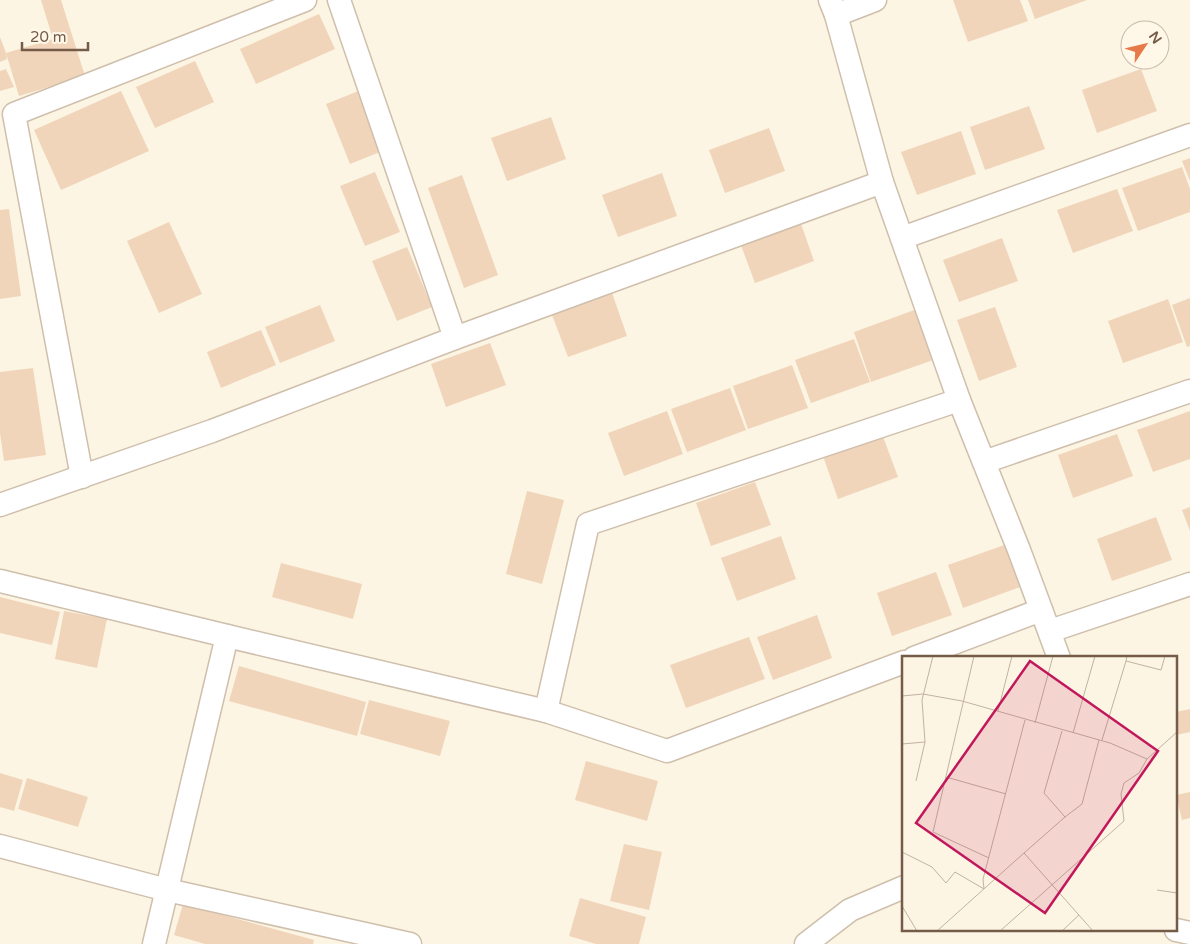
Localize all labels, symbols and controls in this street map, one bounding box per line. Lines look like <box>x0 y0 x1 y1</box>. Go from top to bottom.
scale bar <box>22 20 89 52</box>
north arrow <box>1120 20 1170 70</box>
text: 20 m <box>30 28 67 46</box>
text: N <box>1145 28 1165 47</box>
inset map <box>902 656 1178 932</box>

